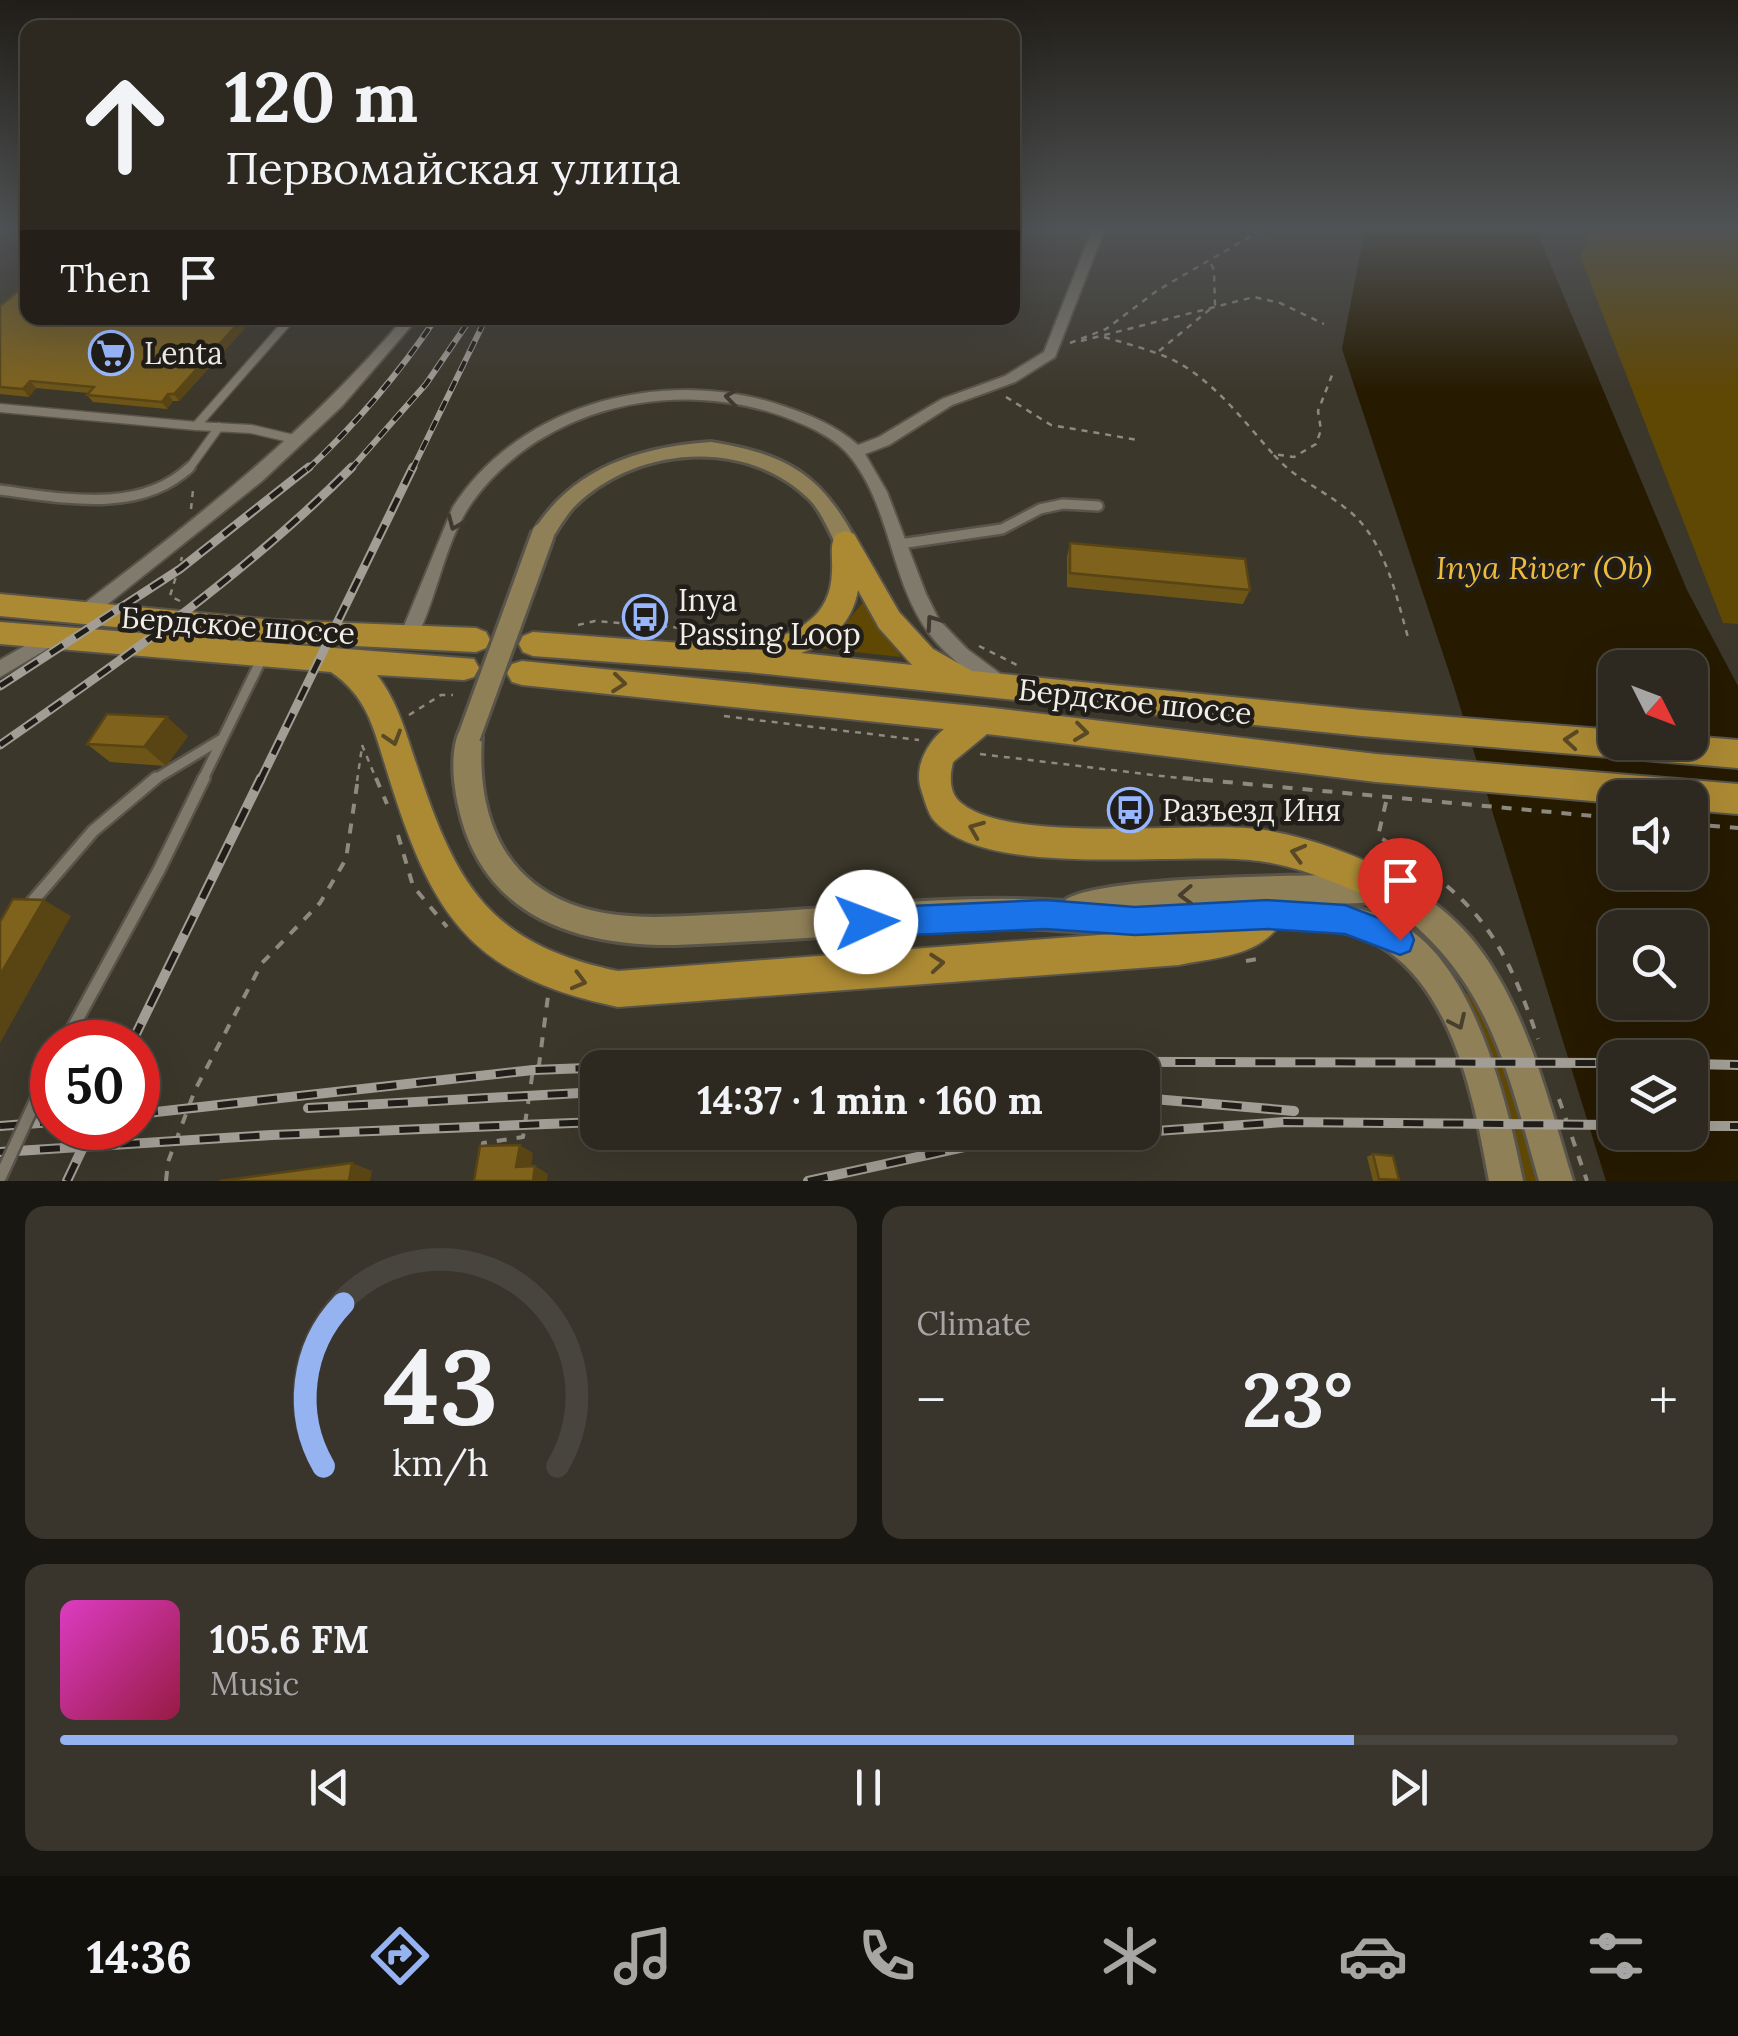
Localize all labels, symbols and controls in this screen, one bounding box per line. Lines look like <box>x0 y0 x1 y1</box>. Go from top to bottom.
text: 120 m <box>225 52 418 141</box>
icon: ahead <box>60 60 190 190</box>
text: Первомайская улица <box>225 139 681 196</box>
icon: arrive <box>171 250 226 305</box>
text: Then <box>60 254 151 302</box>
supermarket icon: Lenta <box>88 330 134 376</box>
place label: Lenta <box>144 334 223 372</box>
one-way arrow <box>723 387 740 408</box>
one-way arrow <box>447 513 467 531</box>
water label: Inya River (Ob) <box>1436 547 1652 588</box>
place label: Inya Passing Loop <box>678 581 861 654</box>
bus stop icon: Inya Passing Loop <box>622 594 668 640</box>
street label: Бердское шоссе <box>120 598 356 652</box>
one-way arrow <box>927 614 945 633</box>
north arrow <box>1598 650 1708 760</box>
map controls <box>1598 650 1708 1150</box>
street label: Бердское шоссе <box>1016 670 1254 732</box>
one-way arrow <box>611 671 627 693</box>
one-way arrow <box>1073 721 1089 742</box>
one-way arrow <box>381 729 402 746</box>
one-way arrow <box>1563 730 1579 752</box>
button: sound <box>1598 780 1708 890</box>
bus stop icon: Разъезд Иня <box>1107 787 1153 833</box>
place label: Разъезд Иня <box>1162 791 1341 829</box>
one-way arrow <box>968 821 985 841</box>
pin <box>1358 838 1443 941</box>
one-way arrow <box>1290 844 1307 865</box>
icon: arrive <box>1373 853 1428 908</box>
position arrow <box>814 870 918 974</box>
one-way arrow <box>1178 884 1194 905</box>
button: search <box>1598 910 1708 1020</box>
one-way arrow <box>929 953 945 975</box>
one-way arrow <box>570 970 587 991</box>
one-way arrow <box>1446 1012 1466 1030</box>
speed limit sign: 50 <box>30 1020 160 1150</box>
button: layers <box>1598 1040 1708 1150</box>
text: 14:37 · 1 min · 160 m <box>697 1076 1043 1124</box>
text: Climate <box>917 1303 1031 1344</box>
text: 43 <box>383 1319 498 1452</box>
text: 23° <box>1242 1352 1353 1448</box>
text: − <box>917 1365 946 1435</box>
text: + <box>1649 1365 1678 1435</box>
text: km/h <box>392 1440 489 1486</box>
text: 105.6 FM <box>210 1615 369 1663</box>
text: Music <box>210 1663 299 1704</box>
icon: previous <box>302 1760 357 1815</box>
icon: pause <box>841 1760 896 1815</box>
icon: next <box>1381 1760 1436 1815</box>
icon: directions <box>365 1921 435 1991</box>
icon: music <box>608 1921 678 1991</box>
icon: phone <box>852 1921 922 1991</box>
icon: climate <box>1095 1921 1165 1991</box>
icon: car <box>1338 1921 1408 1991</box>
icon: filters <box>1581 1921 1651 1991</box>
text: 14:36 <box>87 1928 192 1985</box>

